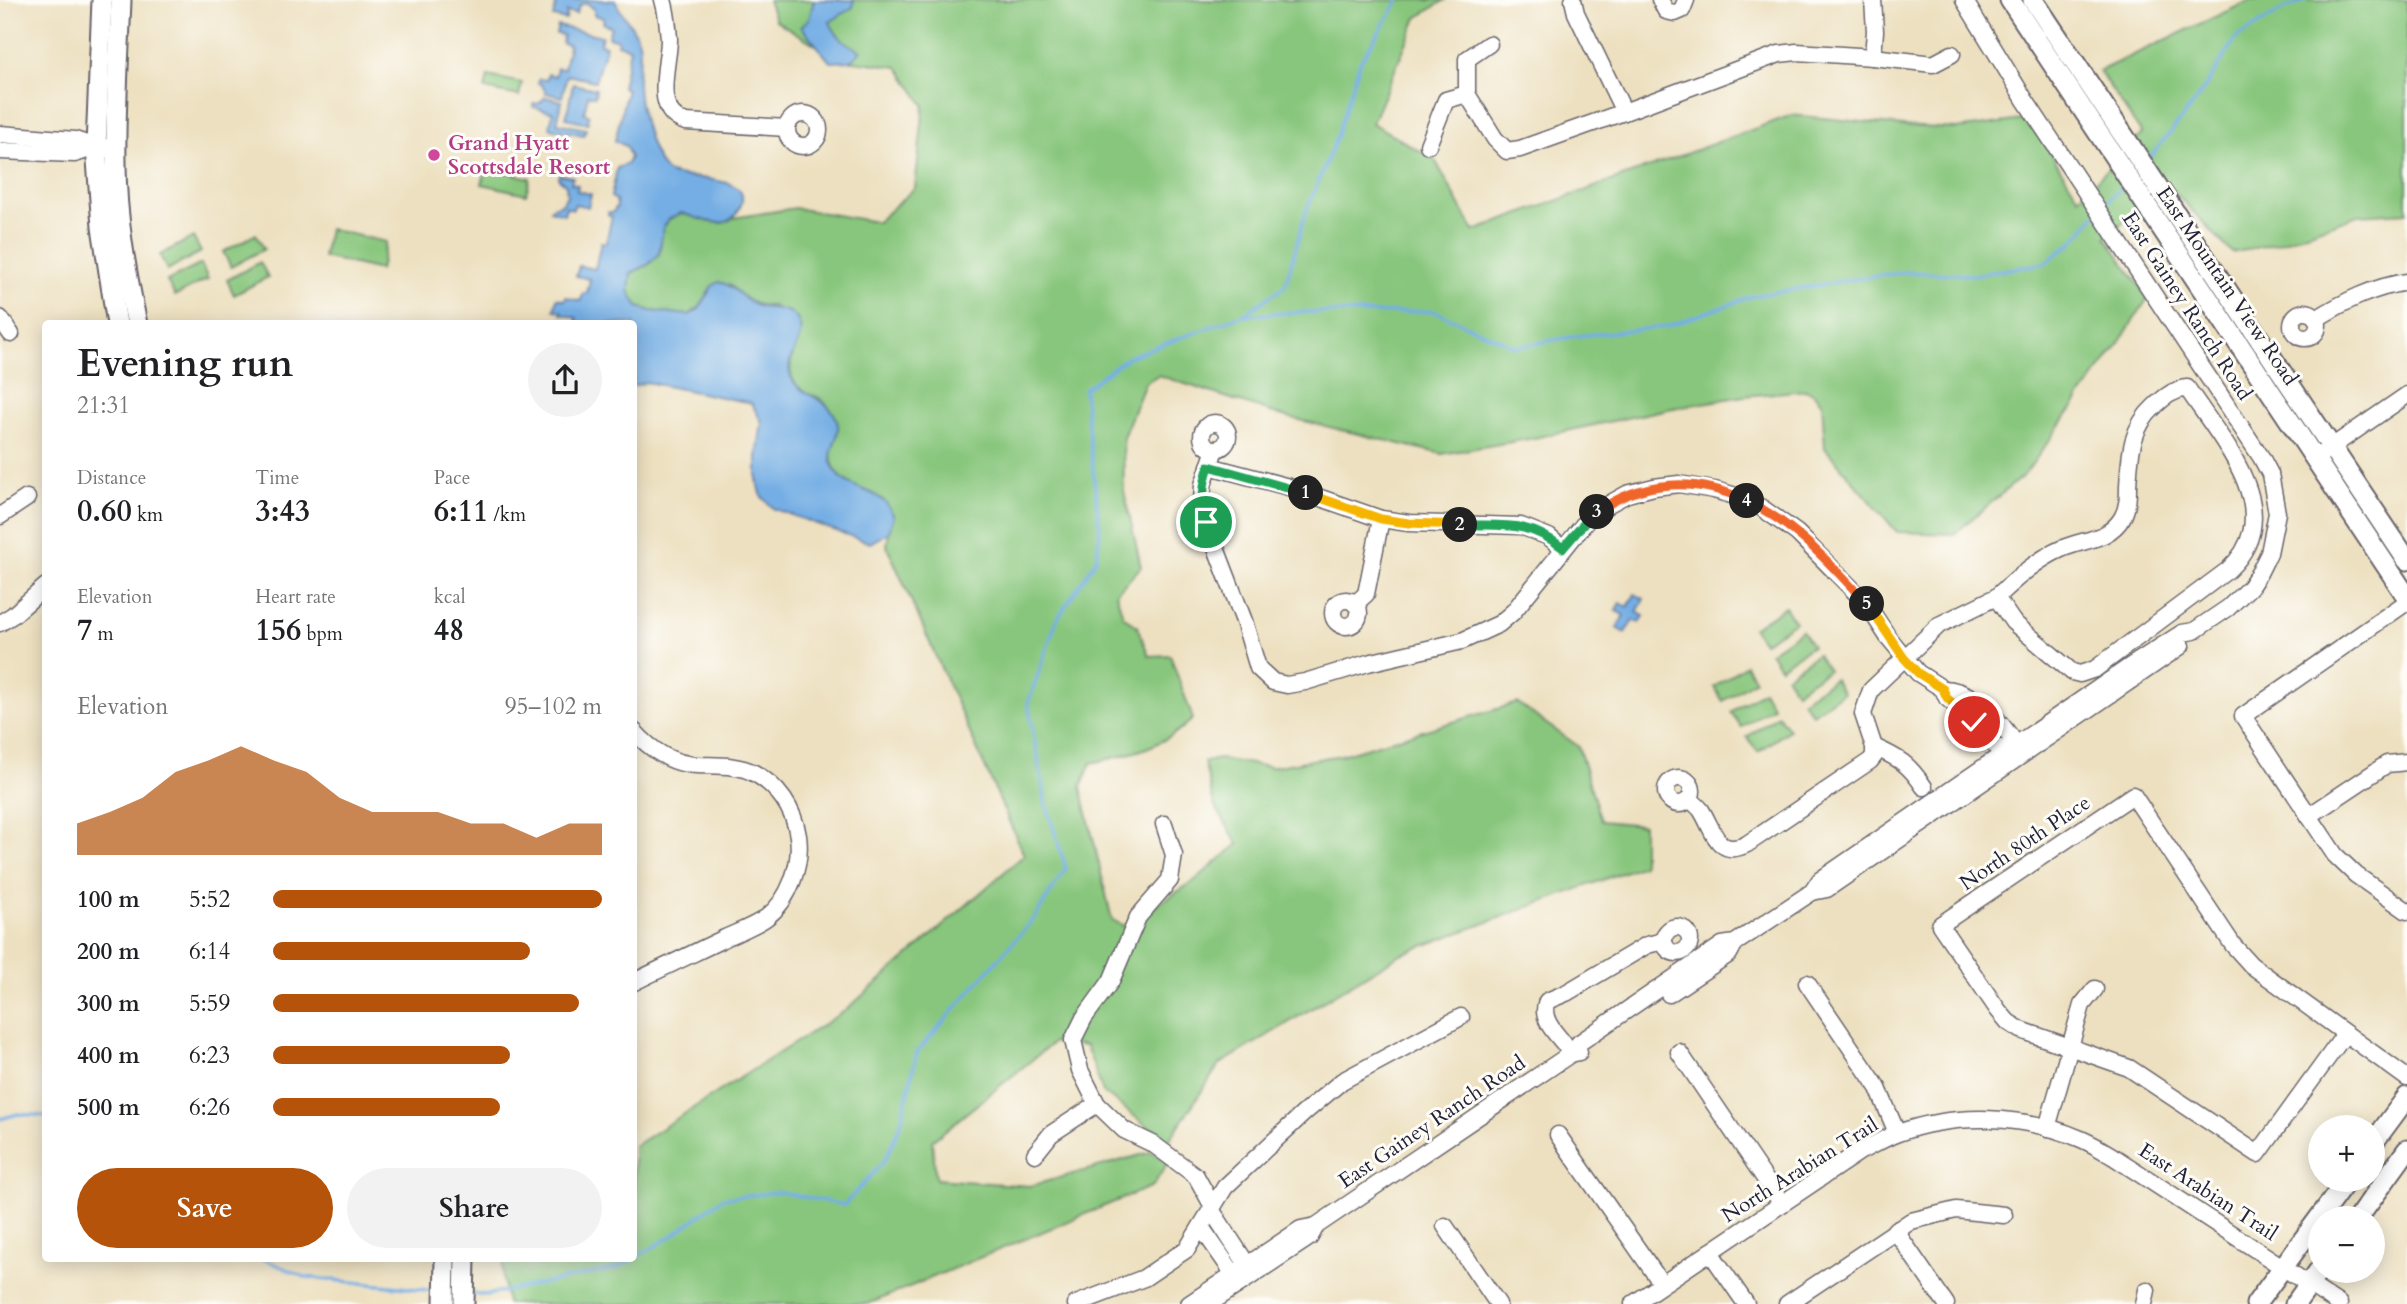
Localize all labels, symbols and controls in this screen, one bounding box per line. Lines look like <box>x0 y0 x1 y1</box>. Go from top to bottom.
place label: Grand Hyatt Scottsdale Resort <box>448 129 611 182</box>
marker: Grand Hyatt Scottsdale Resort <box>426 147 442 163</box>
street label: East Mountain View Road <box>2149 181 2305 391</box>
street label: East Gainey Ranch Road <box>2115 206 2259 406</box>
text: Evening run <box>77 338 293 390</box>
button: share <box>528 343 602 417</box>
text: 21:31 <box>77 390 130 421</box>
text: Distance <box>77 465 146 491</box>
text: Time <box>255 465 299 491</box>
text: Pace <box>434 465 470 491</box>
pin: 1 <box>1288 476 1324 510</box>
text: 1 <box>1301 479 1310 505</box>
pin: 4 <box>1730 484 1764 518</box>
text: 4 <box>1742 487 1751 513</box>
text: 0.60 <box>77 491 132 532</box>
text: 3:43 <box>255 491 310 532</box>
text: 6:11 <box>434 491 488 532</box>
pin <box>1176 492 1236 552</box>
pin: 3 <box>1580 494 1614 530</box>
text: 3 <box>1592 498 1601 524</box>
text: km <box>132 502 163 528</box>
text: /km <box>488 502 526 528</box>
icon: arrive <box>1187 503 1225 541</box>
pin: 2 <box>1442 508 1478 542</box>
text: 2 <box>1455 511 1464 537</box>
text: Elevation <box>77 584 152 610</box>
text: Heart rate <box>255 584 336 610</box>
text: kcal <box>434 584 466 610</box>
pin: 5 <box>1850 586 1884 622</box>
text: 5 <box>1862 590 1871 616</box>
text: 7 <box>77 610 92 651</box>
text: 156 <box>255 610 301 651</box>
text: 48 <box>434 610 464 651</box>
text: m <box>92 621 114 647</box>
text: bpm <box>301 621 343 647</box>
text: Elevation <box>77 691 168 722</box>
text: 95–102 m <box>505 691 602 722</box>
pin <box>1944 692 2004 752</box>
icon: check <box>1955 703 1993 741</box>
street label: North 80th Place <box>1954 788 2096 898</box>
text: 100 m <box>77 884 140 915</box>
text: 5:52 <box>189 884 230 915</box>
text: 200 m <box>77 936 140 967</box>
text: 6:14 <box>189 936 230 967</box>
text: 300 m <box>77 988 140 1019</box>
text: 5:59 <box>189 988 230 1019</box>
text: 400 m <box>77 1040 140 1071</box>
text: 6:23 <box>189 1040 230 1071</box>
street label: East Gainey Ranch Road <box>1333 1049 1531 1195</box>
text: 500 m <box>77 1092 140 1123</box>
text: 6:26 <box>189 1092 230 1123</box>
street label: North Arabian Trail <box>1716 1110 1884 1230</box>
map controls <box>2308 1115 2385 1283</box>
button: + <box>2308 1115 2385 1192</box>
street label: East Arabian Trail <box>2133 1136 2283 1248</box>
button: Save <box>77 1168 333 1248</box>
button: Share <box>347 1168 602 1248</box>
button: − <box>2308 1206 2385 1283</box>

